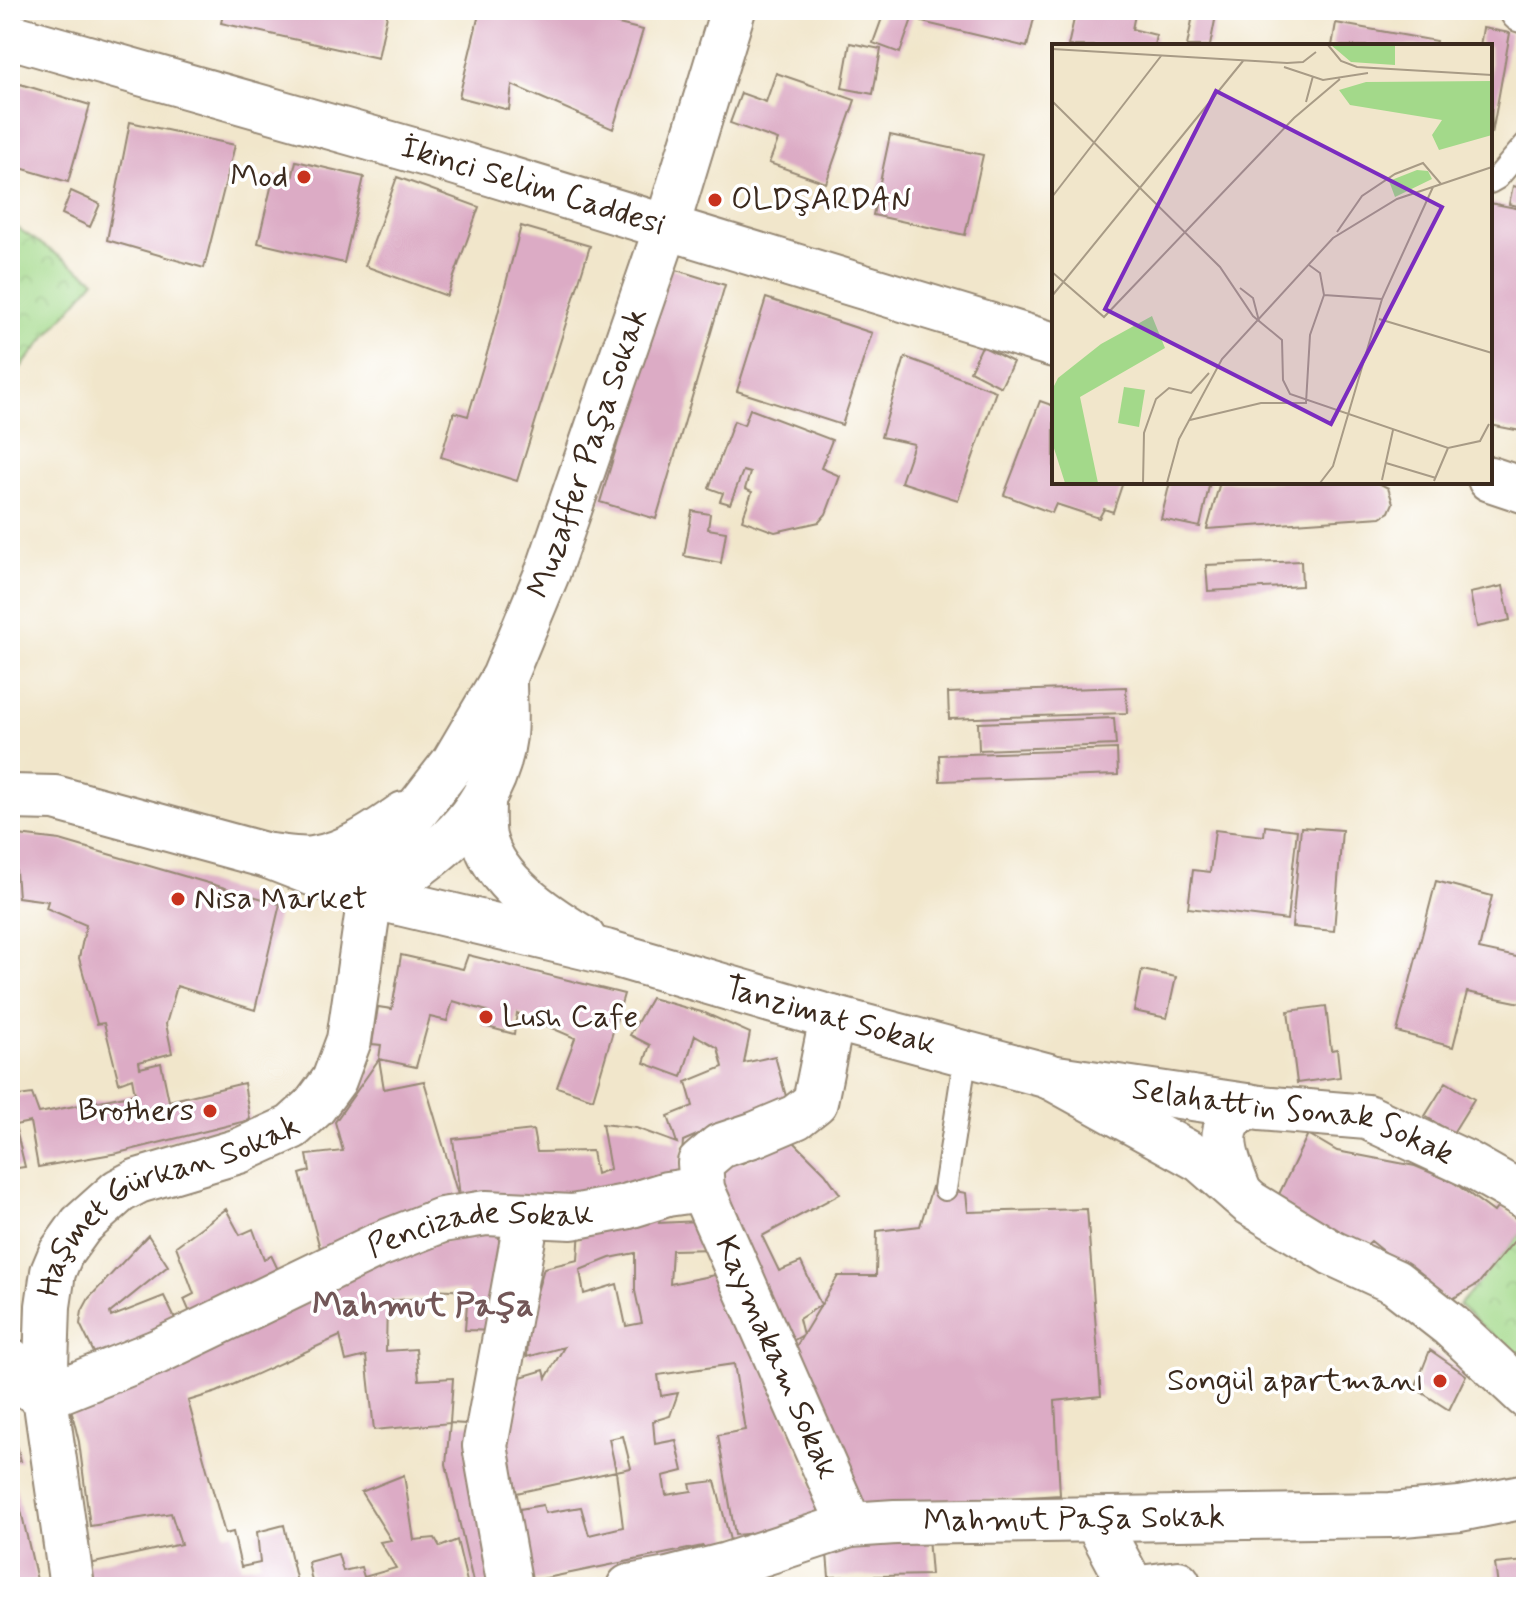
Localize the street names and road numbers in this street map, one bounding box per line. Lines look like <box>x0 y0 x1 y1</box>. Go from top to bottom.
street label: İkinci Selim Caddesi <box>396 127 670 246</box>
street label: Muzaffer Paşa Sokak <box>518 302 658 605</box>
street label: Tanzimat Sokak <box>720 967 941 1066</box>
street label: Selahattin Sonak Sokak <box>1129 1068 1461 1175</box>
street label: Haşmet Gürkan Sokak <box>29 1105 307 1299</box>
street label: Pencizade Sokak <box>361 1192 597 1268</box>
street label: Kaymakam Sokak <box>704 1229 848 1486</box>
street label: Mahmut Paşa Sokak <box>923 1496 1225 1543</box>

